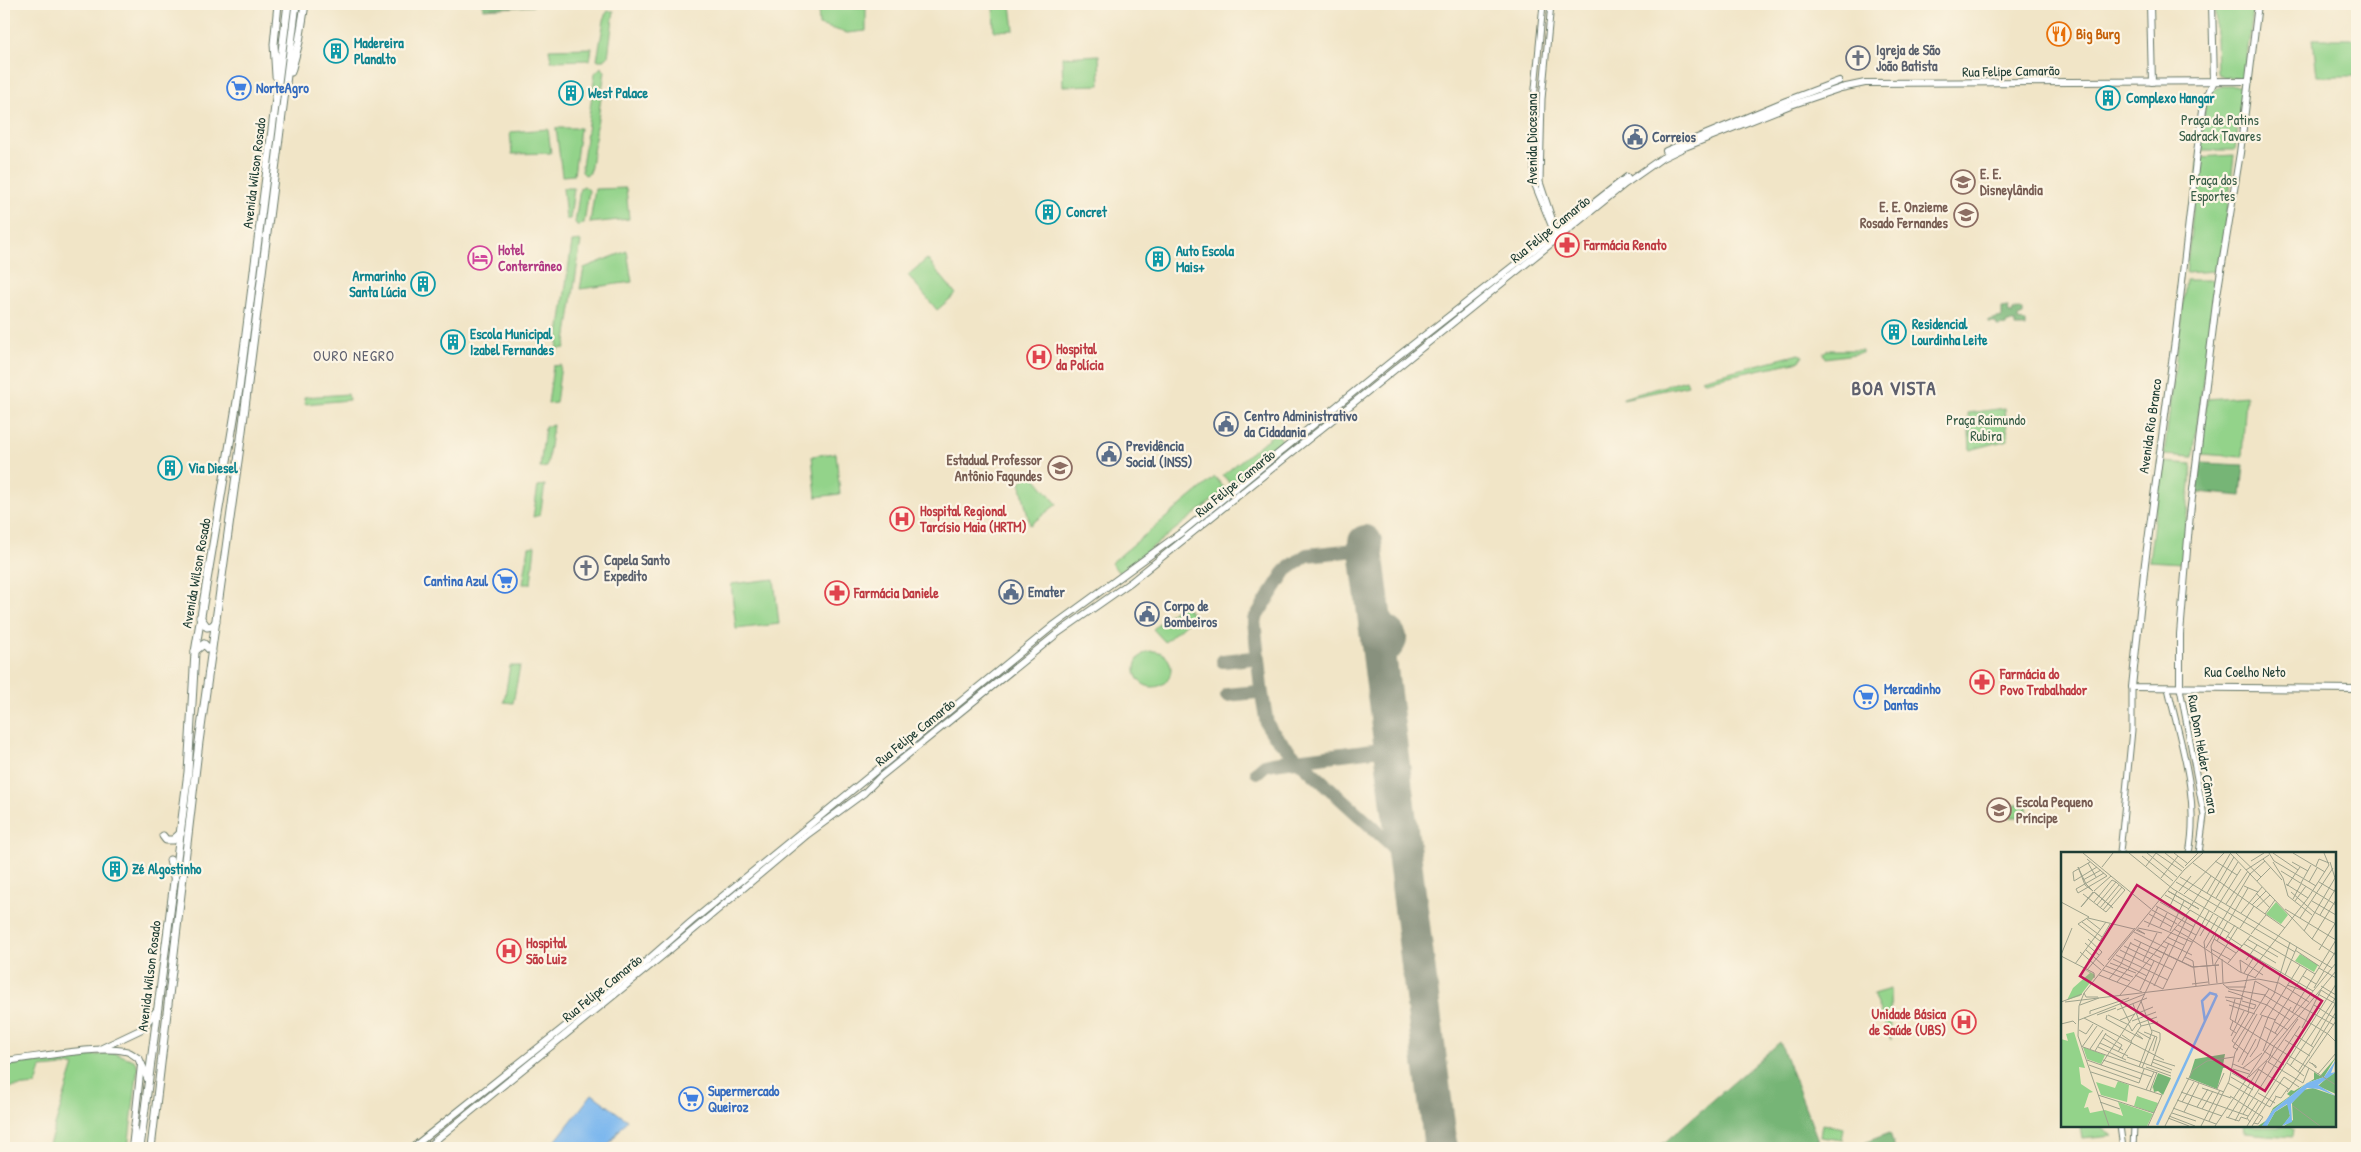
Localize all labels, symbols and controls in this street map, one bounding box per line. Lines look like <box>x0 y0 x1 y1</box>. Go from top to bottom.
restaurant icon: Big Burg <box>2046 21 2072 47</box>
place label: Big Burg <box>2076 24 2120 45</box>
place label: Madereira Planalto <box>354 33 404 68</box>
building icon: Madereira Planalto <box>323 38 349 64</box>
place label: Igreja de São João Batista <box>1876 40 1941 75</box>
church icon: Igreja de São João Batista <box>1845 45 1871 71</box>
street label: Rua Felipe Camarão <box>1962 60 2060 82</box>
supermarket icon: NorteAgro <box>226 75 252 101</box>
place label: NorteAgro <box>256 78 309 99</box>
building icon: West Palace <box>558 80 584 106</box>
place label: West Palace <box>588 83 648 102</box>
building icon: Complexo Hangar <box>2095 85 2121 111</box>
place label: Complexo Hangar <box>2126 88 2215 109</box>
street label: Avenida Diocesana <box>1522 93 1541 184</box>
park label: Praça de Patins Sadrack Tavares <box>2179 110 2261 145</box>
street label: Avenida Wilson Rosado <box>237 116 270 230</box>
public building icon: Correios <box>1622 124 1648 150</box>
place label: Correios <box>1652 127 1696 146</box>
place label: E. E. Disneylândia <box>1980 164 2043 201</box>
school or university icon: E. E. Disneylândia <box>1950 169 1976 195</box>
park label: Praça dos Esportes <box>2189 170 2237 206</box>
street label: Rua Felipe Camarão <box>1506 190 1595 268</box>
place label: E. E. Onzieme Rosado Fernandes <box>1860 197 1949 232</box>
building icon: Concret <box>1035 199 1061 225</box>
place label: Concret <box>1066 202 1108 221</box>
school or university icon: E. E. Onzieme Rosado Fernandes <box>1953 202 1979 228</box>
pharmacy icon: Farmácia Renato <box>1554 232 1580 258</box>
place label: Farmácia Renato <box>1583 235 1667 254</box>
place label: Hotel Conterrâneo <box>498 240 562 275</box>
place label: Auto Escola Mais+ <box>1176 241 1234 276</box>
hotel icon: Hotel Conterrâneo <box>467 245 493 271</box>
building icon: Auto Escola Mais+ <box>1145 246 1171 272</box>
place label: Armarinho Santa Lúcia <box>349 266 407 301</box>
building icon: Armarinho Santa Lúcia <box>410 271 436 297</box>
place label: Residencial Lourdinha Leite <box>1912 314 1988 349</box>
building icon: Residencial Lourdinha Leite <box>1881 319 1907 345</box>
place label: Escola Municipal Izabel Fernandes <box>470 324 554 359</box>
building icon: Escola Municipal Izabel Fernandes <box>440 329 466 355</box>
place label: Hospital da Polícia <box>1056 339 1104 374</box>
hospital icon: Hospital da Polícia <box>1026 344 1052 370</box>
district label: OURO NEGRO <box>313 345 395 366</box>
district label: BOA VISTA <box>1852 375 1936 401</box>
street label: Avenida Rio Branco <box>2133 377 2166 474</box>
place label: Centro Administrativo da Cidadania <box>1244 406 1358 441</box>
park label: Praça Raimundo Rubira <box>1946 410 2026 445</box>
public building icon: Centro Administrativo da Cidadania <box>1213 411 1239 437</box>
place label: Previdência Social (INSS) <box>1126 436 1192 471</box>
public building icon: Previdência Social (INSS) <box>1096 441 1122 467</box>
street label: Rua Felipe Camarão <box>1191 444 1280 522</box>
place label: Estadual Professor Antônio Fagundes <box>946 450 1043 487</box>
building icon: Via Diesel <box>157 455 183 481</box>
school or university icon: Estadual Professor Antônio Fagundes <box>1047 455 1073 481</box>
place label: Via Diesel <box>188 458 238 477</box>
place label: Hospital Regional Tarcísio Maia (HRTM) <box>919 501 1027 536</box>
hospital icon: Hospital Regional Tarcísio Maia (HRTM) <box>889 506 915 532</box>
street label: Avenida Wilson Rosado <box>176 516 215 630</box>
place label: Capela Santo Expedito <box>604 550 670 587</box>
church icon: Capela Santo Expedito <box>573 555 599 581</box>
supermarket icon: Cantina Azul <box>492 568 518 594</box>
place label: Cantina Azul <box>423 571 488 590</box>
public building icon: Emater <box>998 579 1024 605</box>
pharmacy icon: Farmácia Daniele <box>824 580 850 606</box>
place label: Emater <box>1028 582 1066 601</box>
place label: Farmácia Daniele <box>853 583 939 602</box>
place label: Corpo de Bombeiros <box>1164 596 1218 631</box>
public building icon: Corpo de Bombeiros <box>1134 601 1160 627</box>
street label: Rua Coelho Neto <box>2204 662 2286 681</box>
place label: Farmácia do Povo Trabalhador <box>1999 664 2088 699</box>
pharmacy icon: Farmácia do Povo Trabalhador <box>1969 669 1995 695</box>
place label: Mercadinho Dantas <box>1884 679 1941 714</box>
supermarket icon: Mercadinho Dantas <box>1853 684 1879 710</box>
street label: Rua Felipe Camarão <box>871 693 960 771</box>
street label: Rua Dom Helder Câmara <box>2184 693 2223 815</box>
place label: Escola Pequeno Príncipe <box>2016 792 2093 829</box>
school or university icon: Escola Pequeno Príncipe <box>1986 797 2012 823</box>
inset map <box>2061 852 2336 1127</box>
building icon: Zé Algostinho <box>102 856 128 882</box>
place label: Zé Algostinho <box>132 859 202 880</box>
street label: Avenida Wilson Rosado <box>132 919 165 1033</box>
place label: Hospital São Luiz <box>526 933 567 968</box>
hospital icon: Hospital São Luiz <box>496 938 522 964</box>
street label: Rua Felipe Camarão <box>558 949 647 1027</box>
place label: Unidade Básica de Saúde (UBS) <box>1869 1004 1947 1039</box>
hospital icon: Unidade Básica de Saúde (UBS) <box>1951 1009 1977 1035</box>
place label: Supermercado Queiroz <box>708 1081 780 1116</box>
supermarket icon: Supermercado Queiroz <box>678 1086 704 1112</box>

